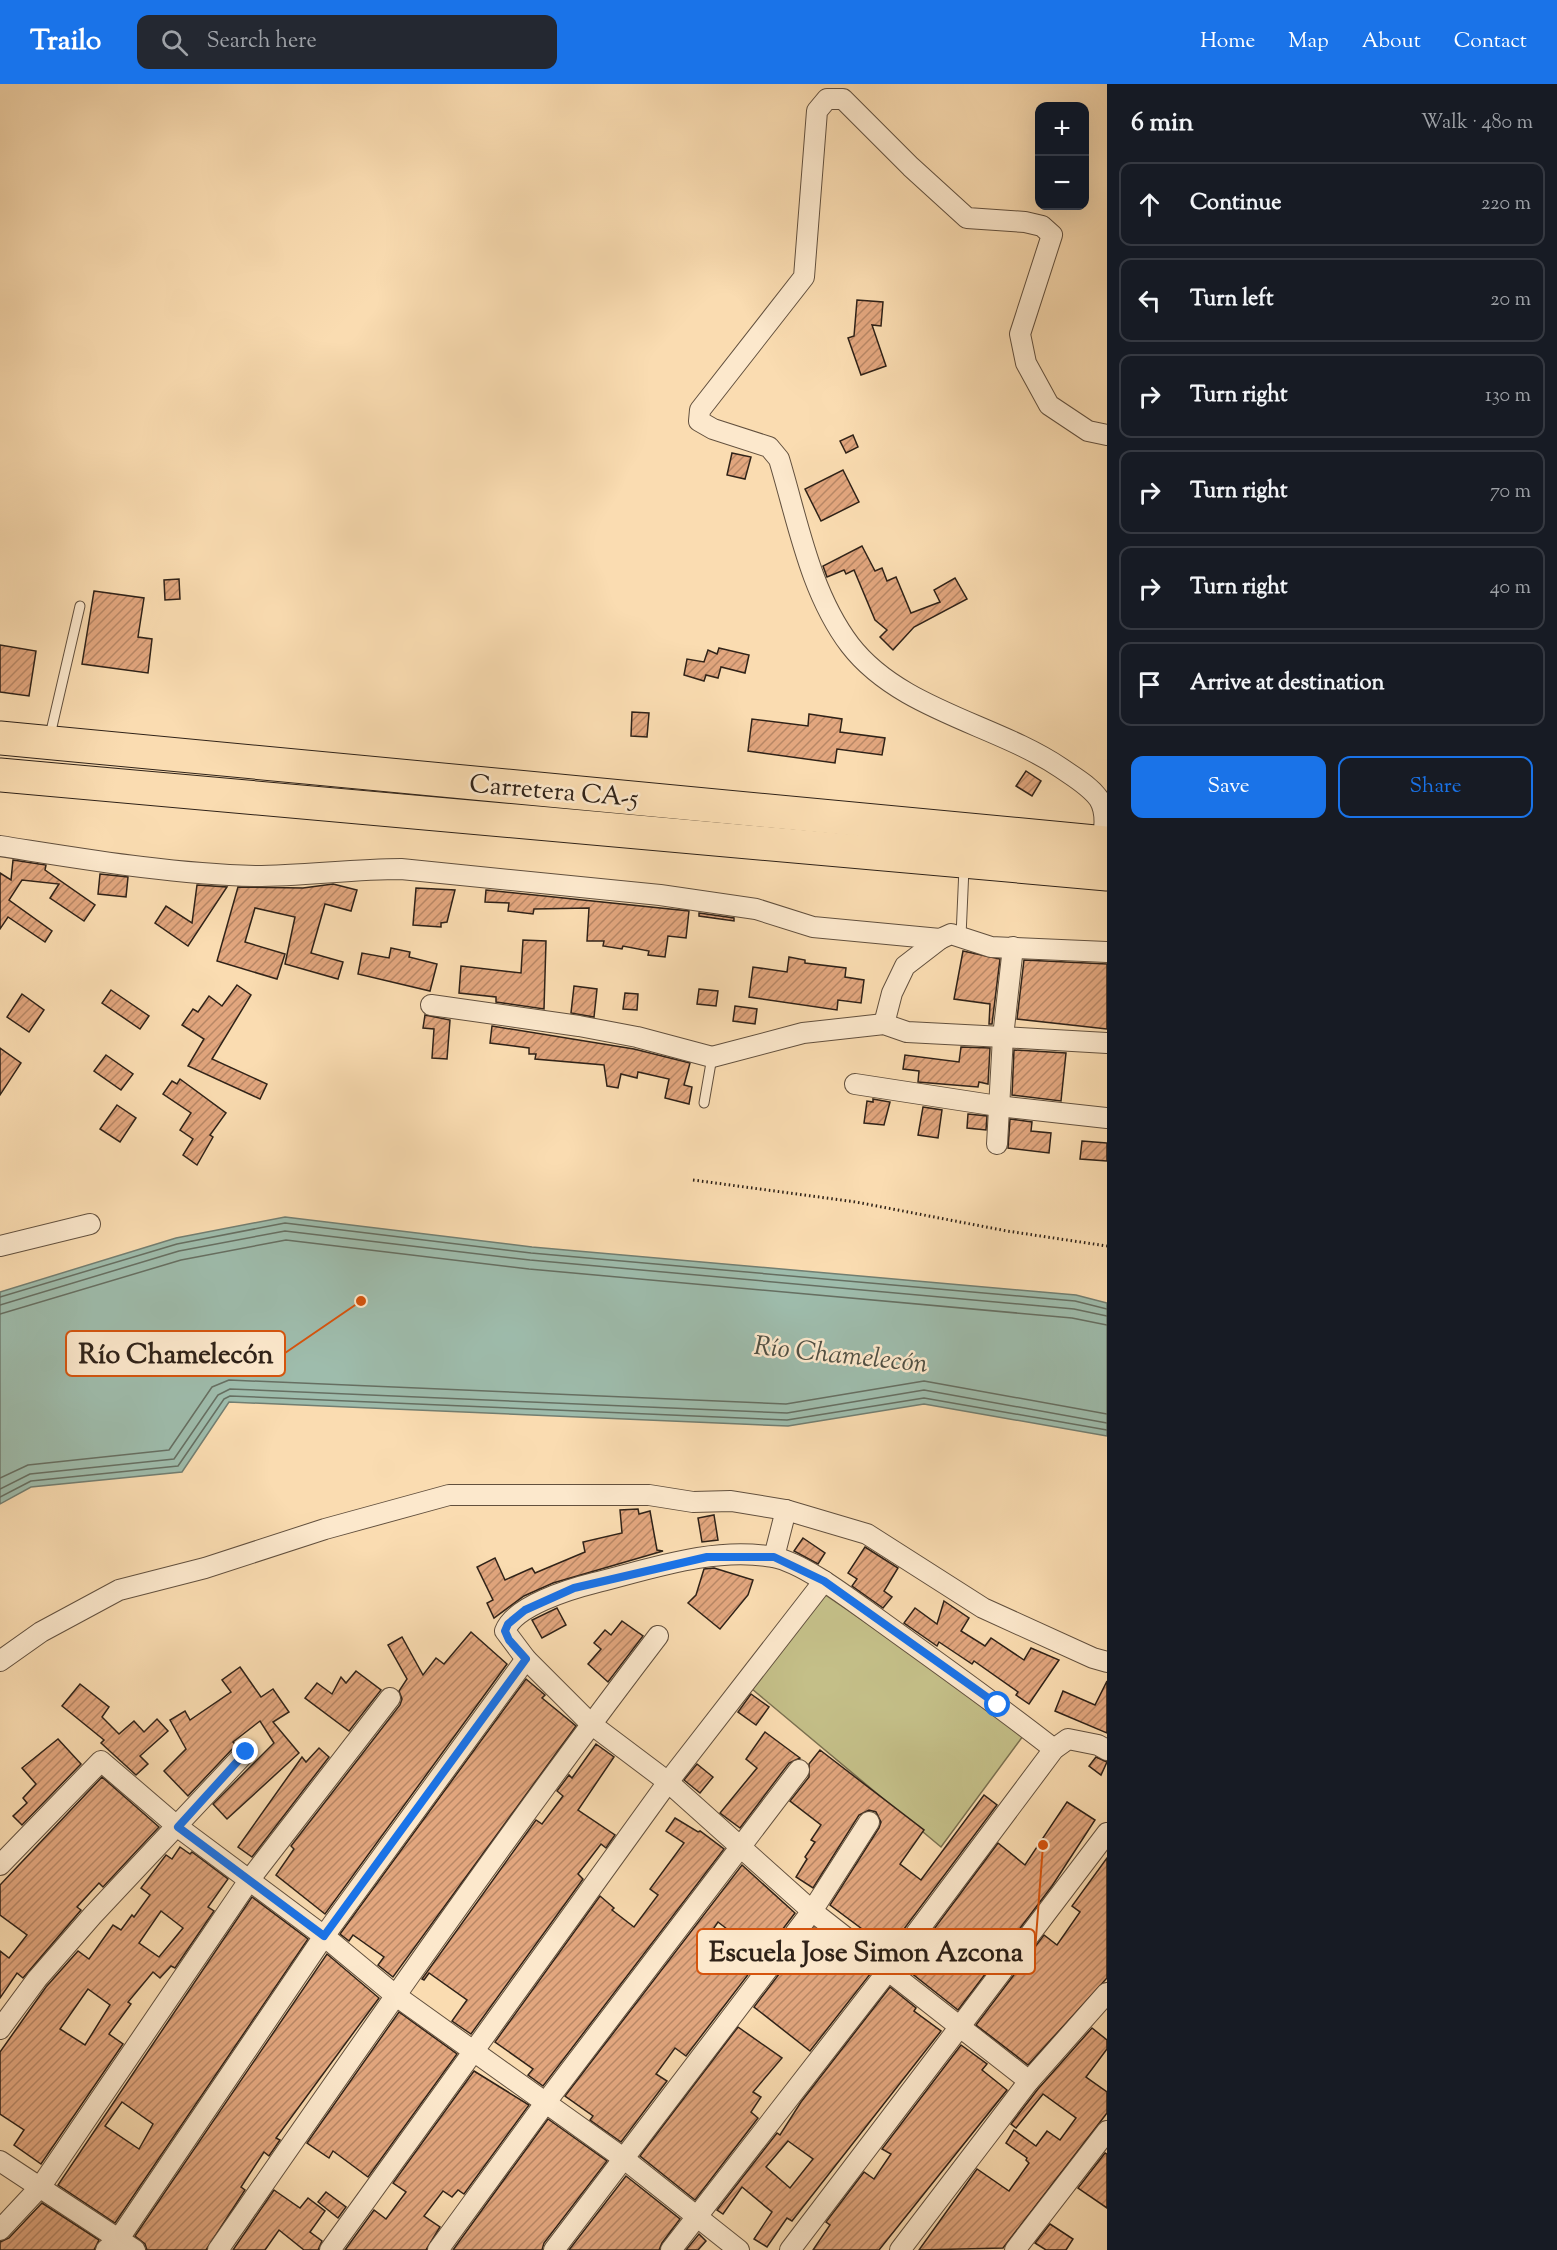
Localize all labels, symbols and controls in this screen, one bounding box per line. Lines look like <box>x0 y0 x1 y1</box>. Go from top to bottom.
search box <box>137 15 557 69</box>
text: Trailo <box>30 22 101 62</box>
icon: search <box>158 26 191 59</box>
text: Search here <box>206 26 317 58</box>
text: Home <box>1200 27 1255 57</box>
text: Map <box>1288 27 1329 57</box>
text: About <box>1362 27 1421 57</box>
text: Contact <box>1454 27 1527 57</box>
map controls <box>1035 102 1089 210</box>
button: + <box>1035 102 1089 156</box>
text: 6 min <box>1131 105 1194 142</box>
text: Walk · 480 m <box>1421 109 1533 138</box>
button: − <box>1035 156 1089 210</box>
icon: ahead <box>1133 188 1166 221</box>
text: Continue <box>1190 188 1281 220</box>
text: 220 m <box>1481 190 1531 219</box>
icon: left <box>1133 284 1166 317</box>
text: Turn left <box>1190 284 1273 316</box>
text: 20 m <box>1490 286 1531 315</box>
icon: right <box>1133 380 1166 413</box>
text: Turn right <box>1190 380 1287 412</box>
text: 130 m <box>1485 382 1531 411</box>
icon: right <box>1133 476 1166 509</box>
text: Turn right <box>1190 476 1287 508</box>
text: 70 m <box>1490 478 1531 507</box>
icon: right <box>1133 572 1166 605</box>
text: Turn right <box>1190 572 1287 604</box>
text: 40 m <box>1490 574 1531 603</box>
icon: arrive <box>1133 668 1166 701</box>
text: Arrive at destination <box>1190 668 1385 700</box>
button: Save <box>1131 756 1326 818</box>
button: Share <box>1338 756 1533 818</box>
street label: Carretera CA-5 <box>468 767 640 818</box>
water label: Río Chamelecón <box>752 1328 930 1385</box>
callout: Río Chamelecón <box>66 1331 285 1376</box>
text: Río Chamelecón <box>79 1337 273 1376</box>
route start <box>984 1691 1010 1717</box>
route end <box>232 1738 258 1764</box>
callout: Escuela Jose Simon Azcona <box>697 1929 1035 1974</box>
text: Escuela Jose Simon Azcona <box>709 1935 1024 1974</box>

